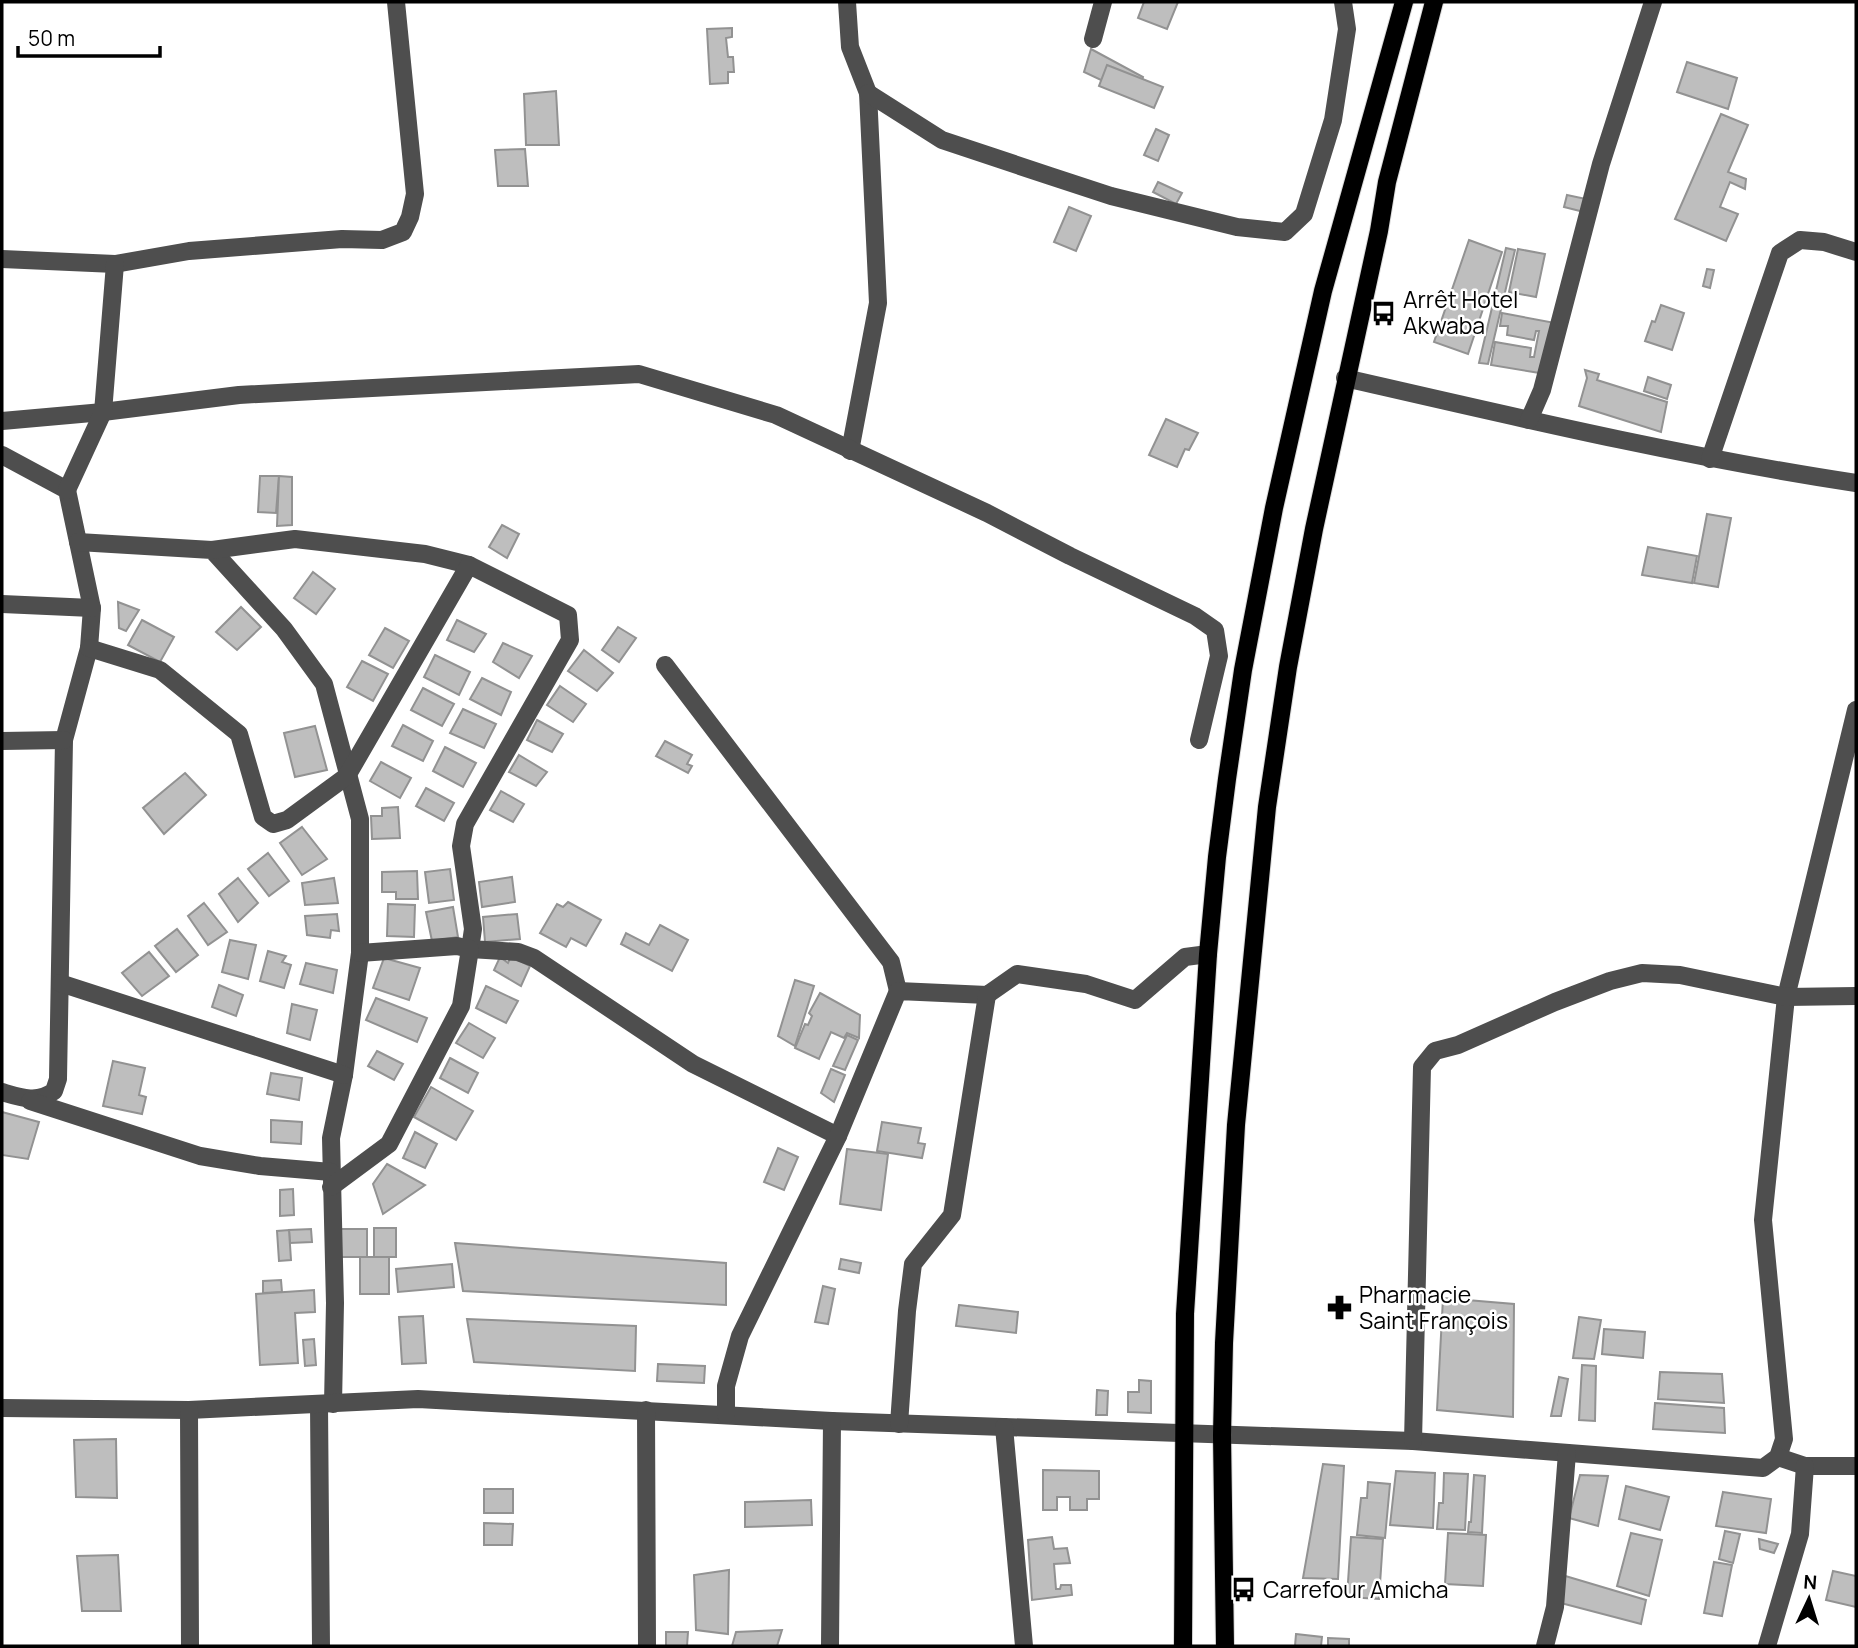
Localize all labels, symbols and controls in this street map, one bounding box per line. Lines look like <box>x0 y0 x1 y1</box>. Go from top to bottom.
scale bar <box>18 14 159 58</box>
text: 50 m <box>28 24 75 52</box>
place label: Arrêt Hotel Akwaba <box>1403 283 1518 341</box>
bus stop icon: Arrêt Hotel Akwaba <box>1369 299 1397 327</box>
place label: Pharmacie Saint François <box>1359 1278 1508 1336</box>
pharmacy icon: Pharmacie Saint François <box>1325 1294 1353 1322</box>
north arrow <box>1774 1564 1844 1634</box>
text: N <box>1802 1569 1818 1595</box>
place label: Carrefour Amicha <box>1263 1573 1449 1605</box>
bus stop icon: Carrefour Amicha <box>1229 1576 1257 1604</box>

